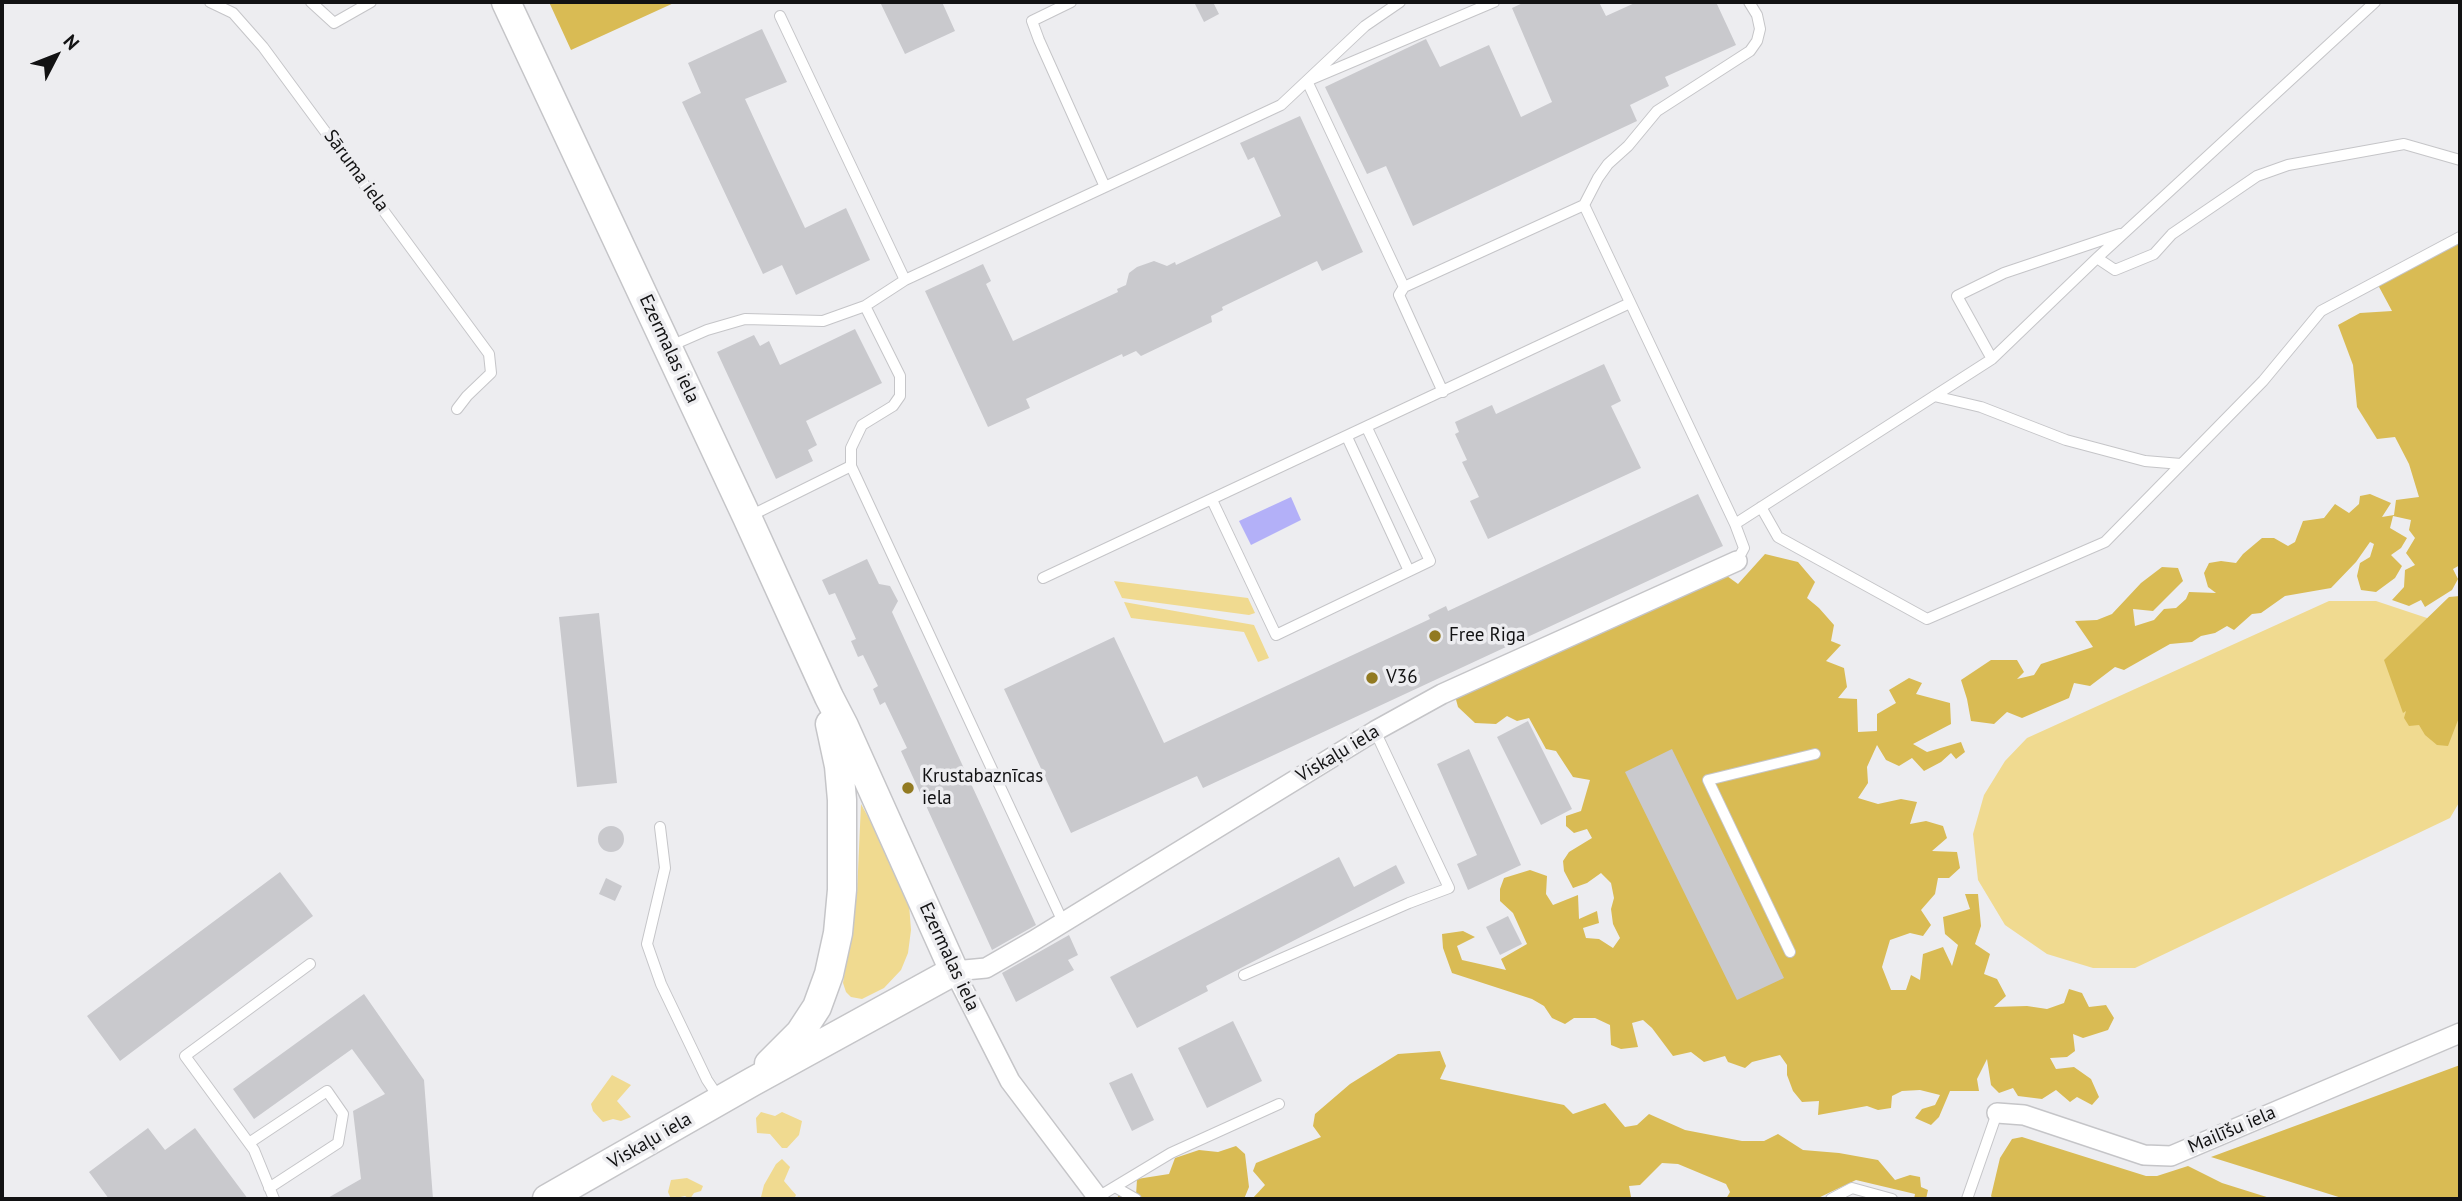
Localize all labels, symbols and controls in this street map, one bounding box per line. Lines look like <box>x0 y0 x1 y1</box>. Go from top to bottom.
north arrow <box>21 21 91 91</box>
text: N <box>59 29 85 55</box>
street label: Sāruma iela <box>319 126 393 216</box>
street label: Ezermalas iela <box>634 291 704 407</box>
place label: Free Riga <box>1449 625 1525 647</box>
marker: Free Riga <box>1427 628 1443 644</box>
place label: V36 <box>1386 667 1418 689</box>
marker: V36 <box>1364 670 1380 686</box>
street label: Viskaļu iela <box>1292 720 1384 788</box>
place label: Krustabaznīcas iela <box>922 766 1043 810</box>
marker: Krustabaznīcas iela <box>900 780 916 796</box>
street label: Ezermalas iela <box>914 899 984 1015</box>
street label: Mailīšu iela <box>2185 1101 2279 1159</box>
street label: Viskaļu iela <box>604 1108 696 1174</box>

